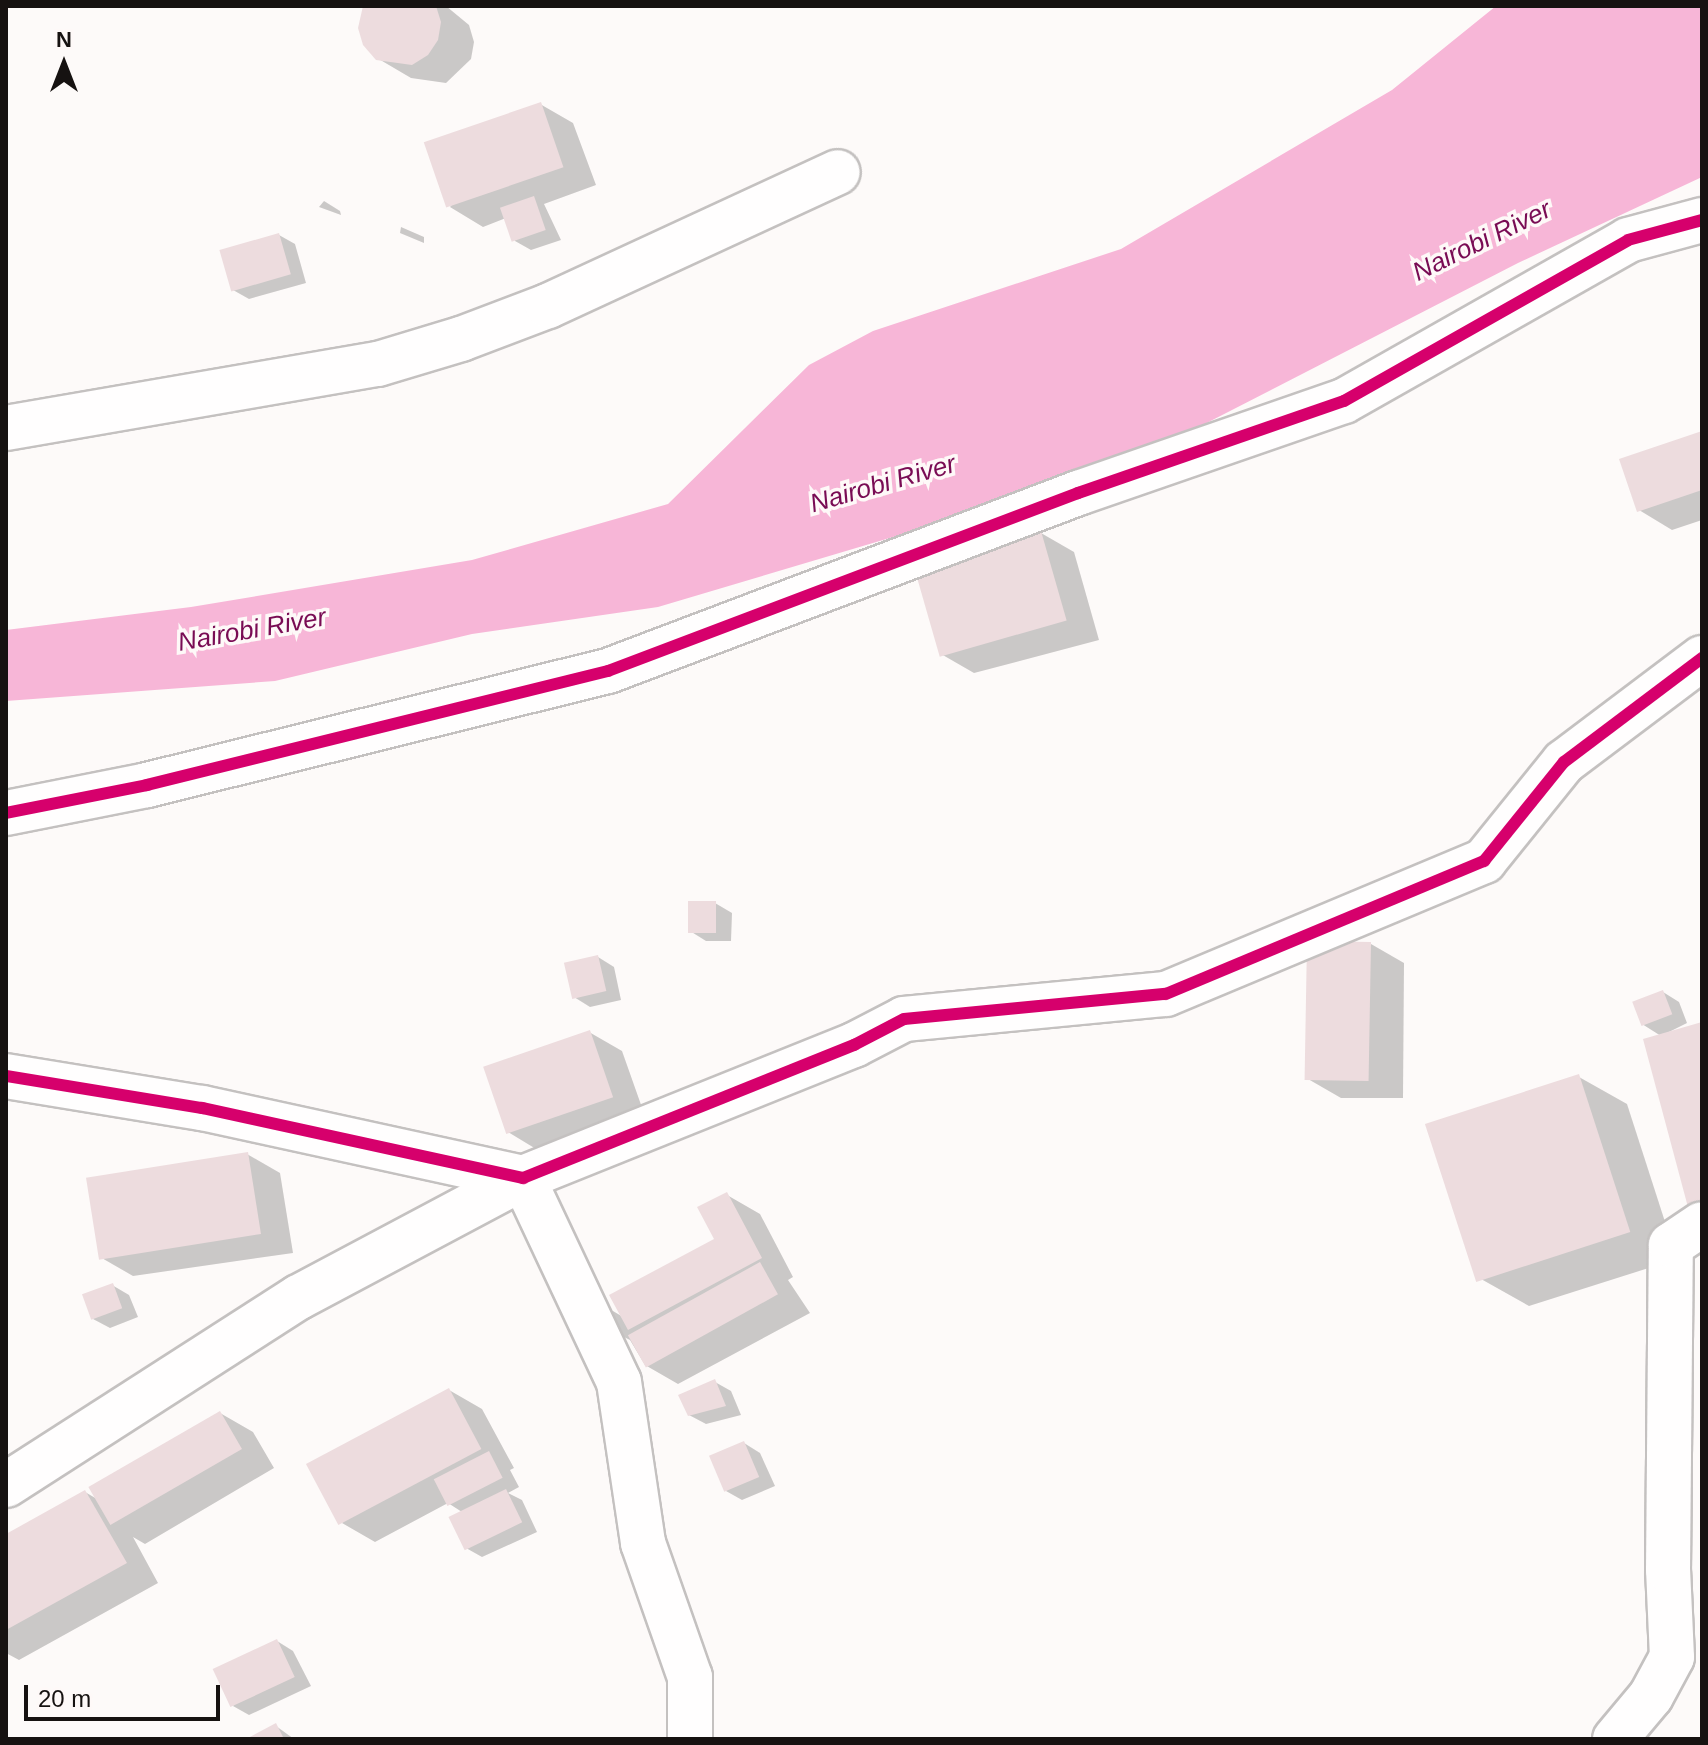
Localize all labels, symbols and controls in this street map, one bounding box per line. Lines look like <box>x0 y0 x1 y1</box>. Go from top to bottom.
north arrow <box>24 24 104 104</box>
text: N <box>56 27 72 52</box>
water label: Nairobi River <box>1408 194 1556 288</box>
water label: Nairobi River <box>806 448 960 520</box>
water label: Nairobi River <box>175 602 329 658</box>
scale bar <box>28 1669 224 1719</box>
text: 20 m <box>38 1685 91 1712</box>

